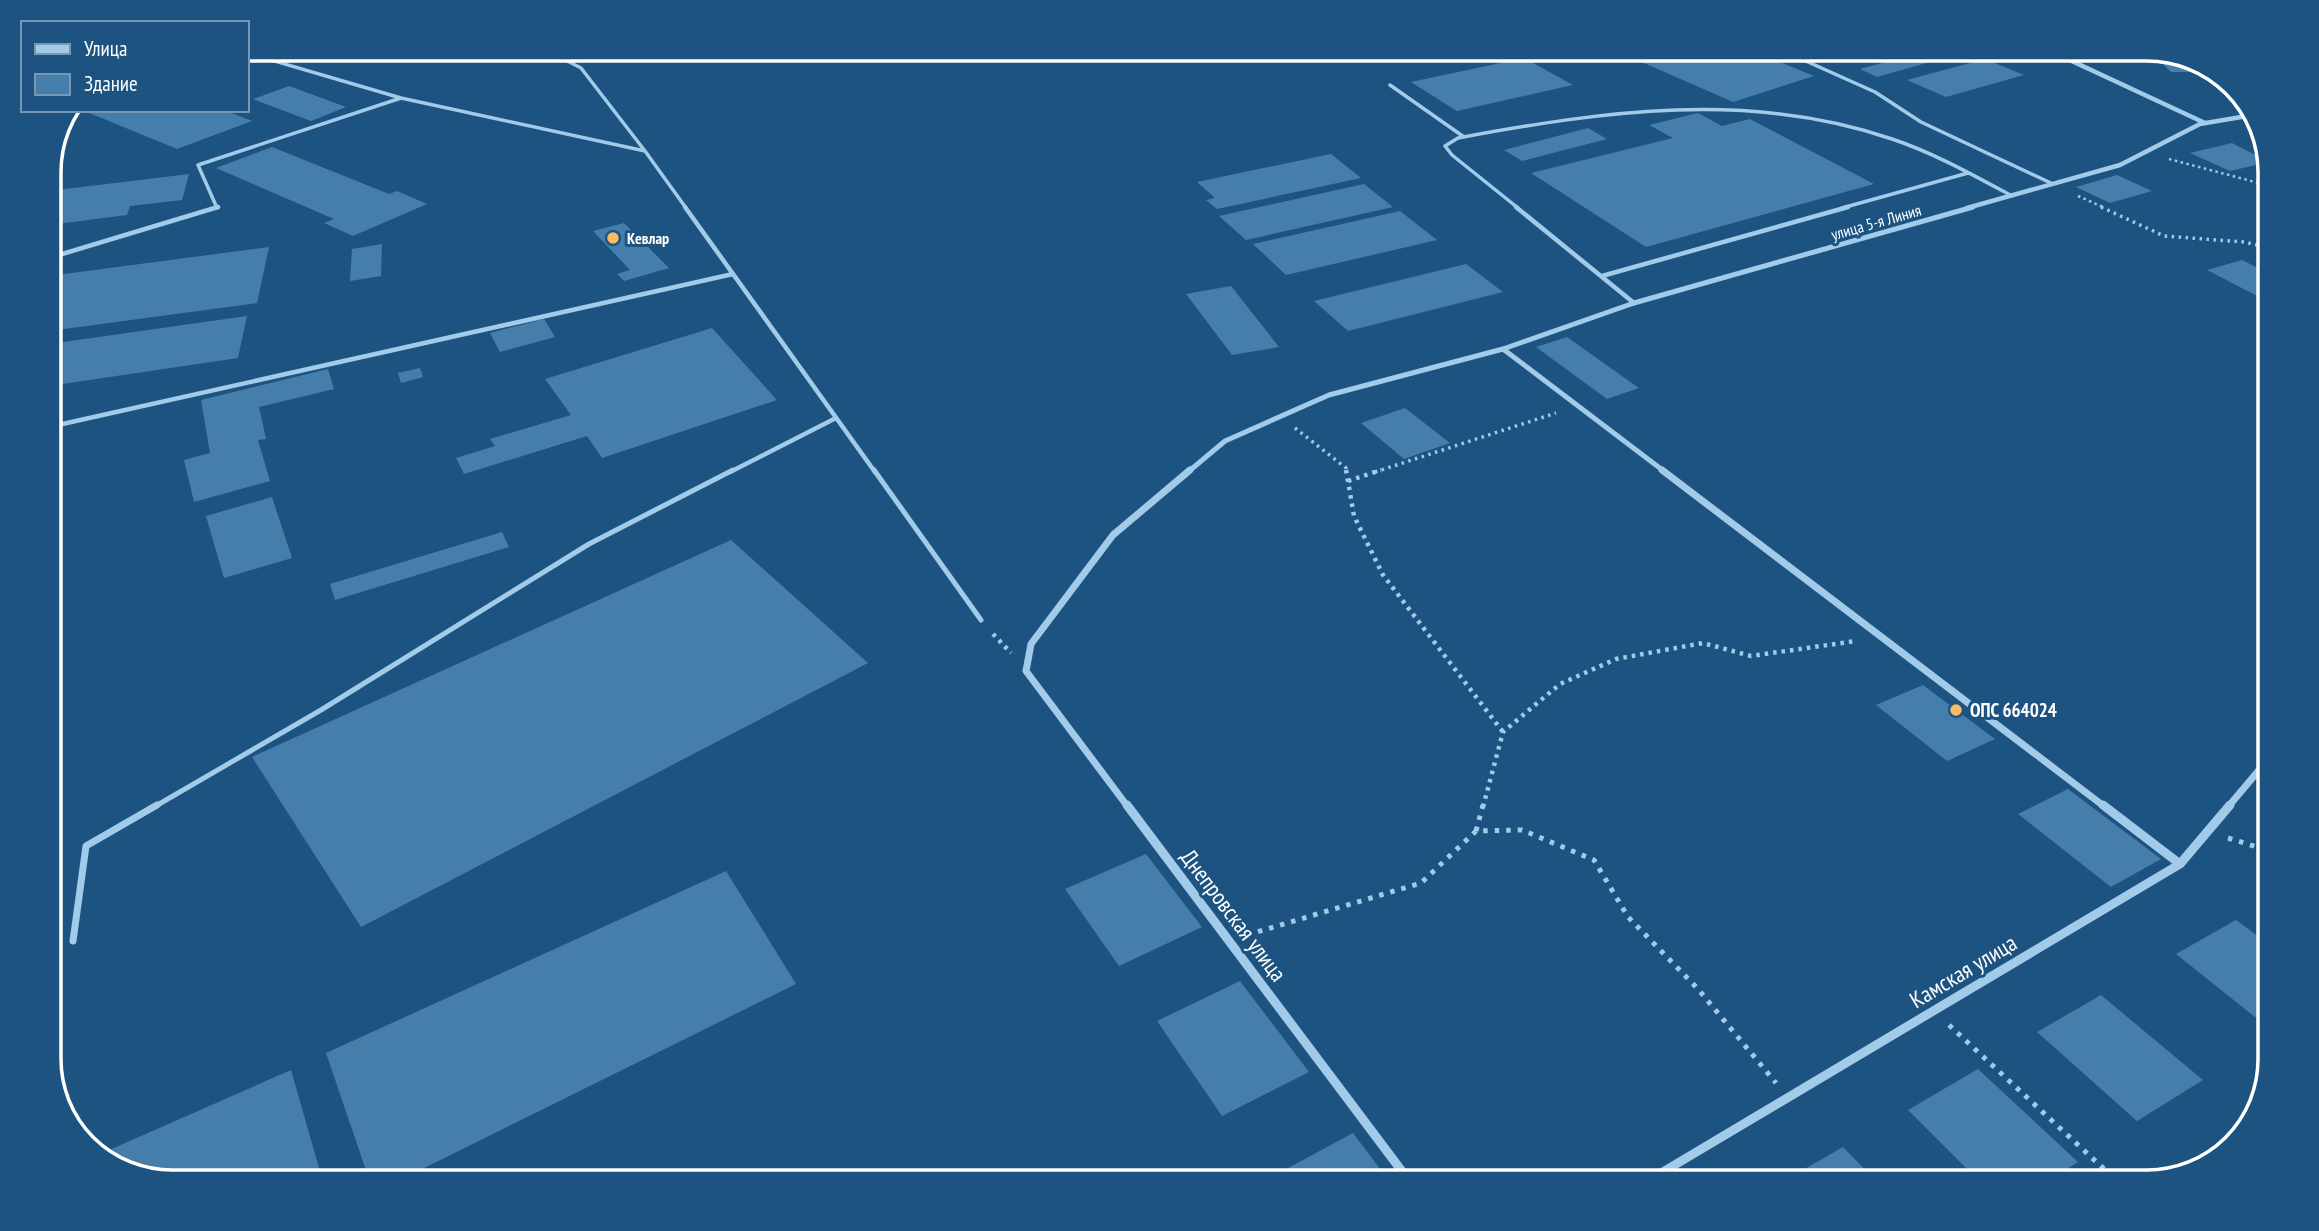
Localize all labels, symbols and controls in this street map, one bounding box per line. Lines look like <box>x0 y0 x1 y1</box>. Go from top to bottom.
legend <box>21 21 248 112</box>
text: Улица <box>84 35 127 62</box>
text: Здание <box>84 70 138 97</box>
street label: улица 5-я Линия <box>1829 200 1923 244</box>
place label: Кевлар <box>627 228 669 248</box>
marker: Кевлар <box>605 230 621 246</box>
place label: ОПС 664024 <box>1970 698 2057 722</box>
marker: ОПС 664024 <box>1948 702 1964 718</box>
street label: Днепровская улица <box>1175 843 1293 987</box>
street label: Камская улица <box>1904 928 2022 1014</box>

